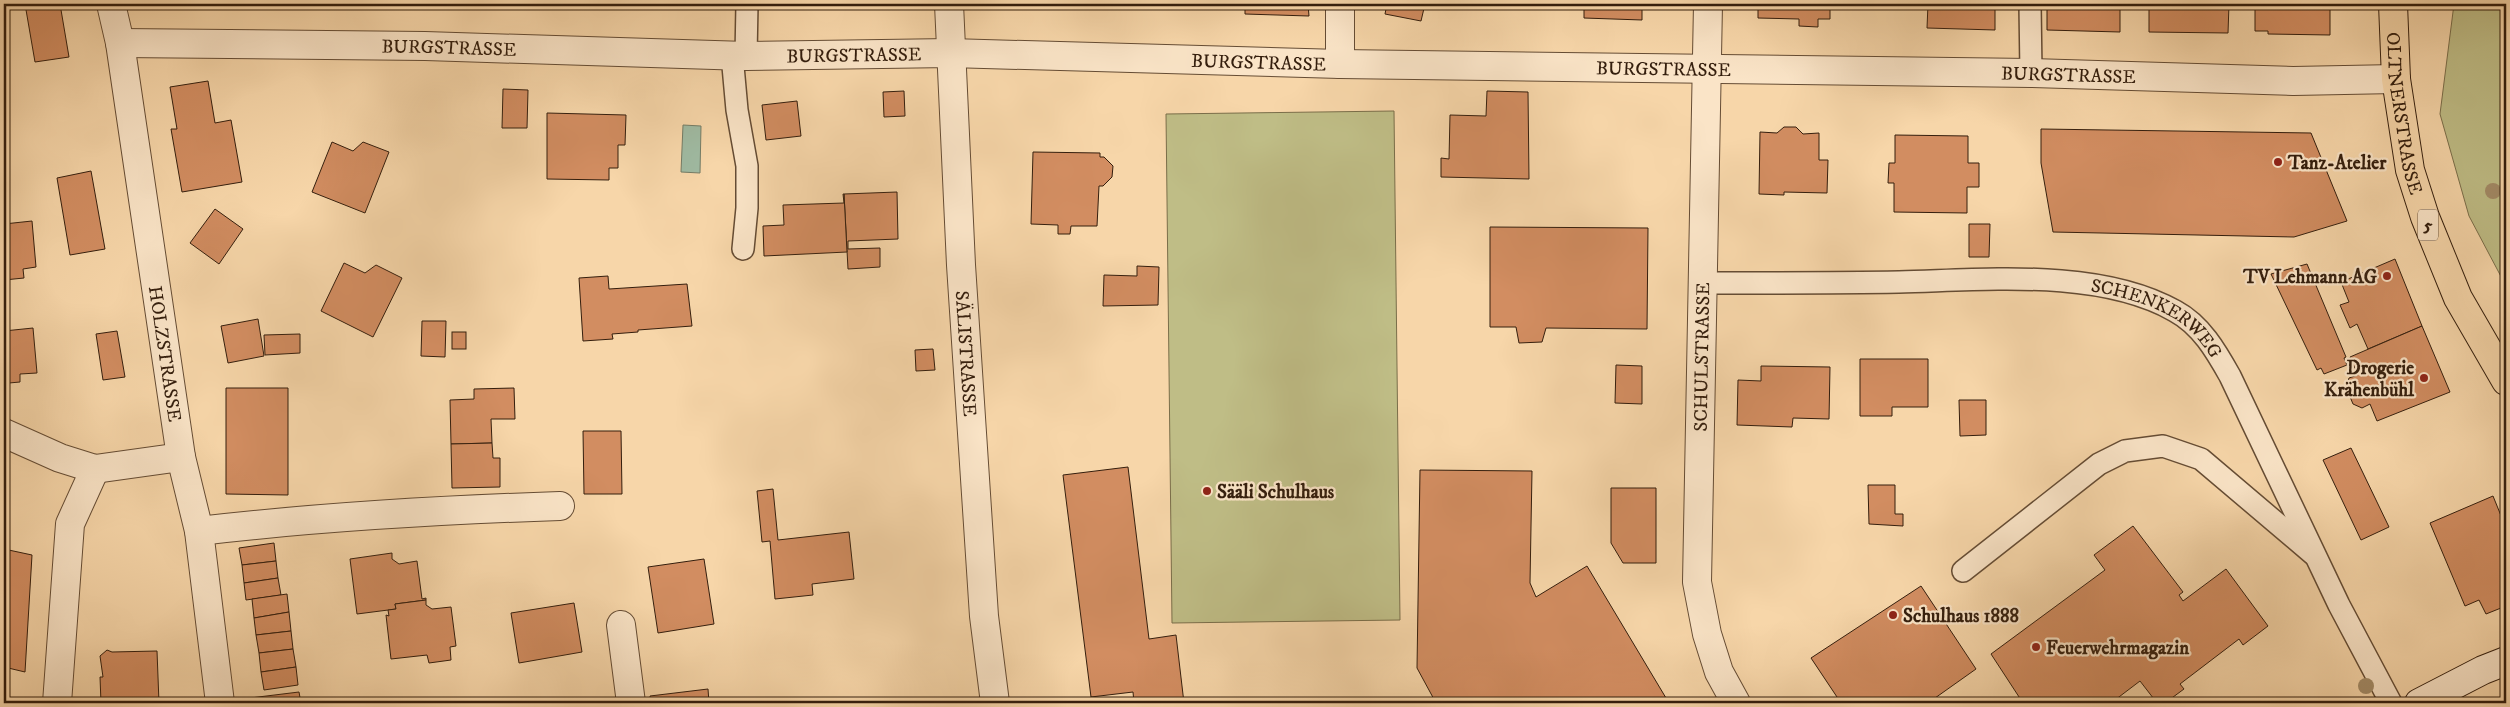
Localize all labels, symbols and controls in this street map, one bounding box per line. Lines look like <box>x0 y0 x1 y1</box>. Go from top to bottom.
street label: OLTNERSTRASSE <box>2381 31 2427 198</box>
street label: BURGSTRASSE <box>381 36 517 62</box>
street label: BURGSTRASSE <box>786 43 921 68</box>
street label: BURGSTRASSE <box>1191 50 1326 77</box>
street label: BURGSTRASSE <box>1596 57 1731 82</box>
street label: BURGSTRASSE <box>2001 63 2136 89</box>
place label: Tanz-Atelier <box>2287 152 2387 175</box>
marker: Tanz-Atelier <box>2272 156 2284 168</box>
road number: 5 <box>2418 210 2438 240</box>
place label: TV Lehmann AG <box>2242 266 2378 289</box>
marker: TV Lehmann AG <box>2381 270 2393 282</box>
street label: SCHENKERWEG <box>2089 274 2226 363</box>
street label: SCHULSTRASSE <box>1690 282 1715 432</box>
street label: HOLZSTRASSE <box>143 284 186 424</box>
street label: SÄLISTRASSE <box>950 290 981 417</box>
place label: Drogerie Krähenbühl <box>2324 357 2414 402</box>
marker: Drogerie Krähenbühl <box>2418 372 2430 384</box>
place label: Sääli Schulhaus <box>1217 481 1335 504</box>
marker: Sääli Schulhaus <box>1201 485 1213 497</box>
place label: Schulhaus 1888 <box>1903 605 2020 628</box>
marker: Schulhaus 1888 <box>1887 609 1899 621</box>
place label: Feuerwehrmagazin <box>2046 637 2190 660</box>
marker: Feuerwehrmagazin <box>2030 641 2042 653</box>

